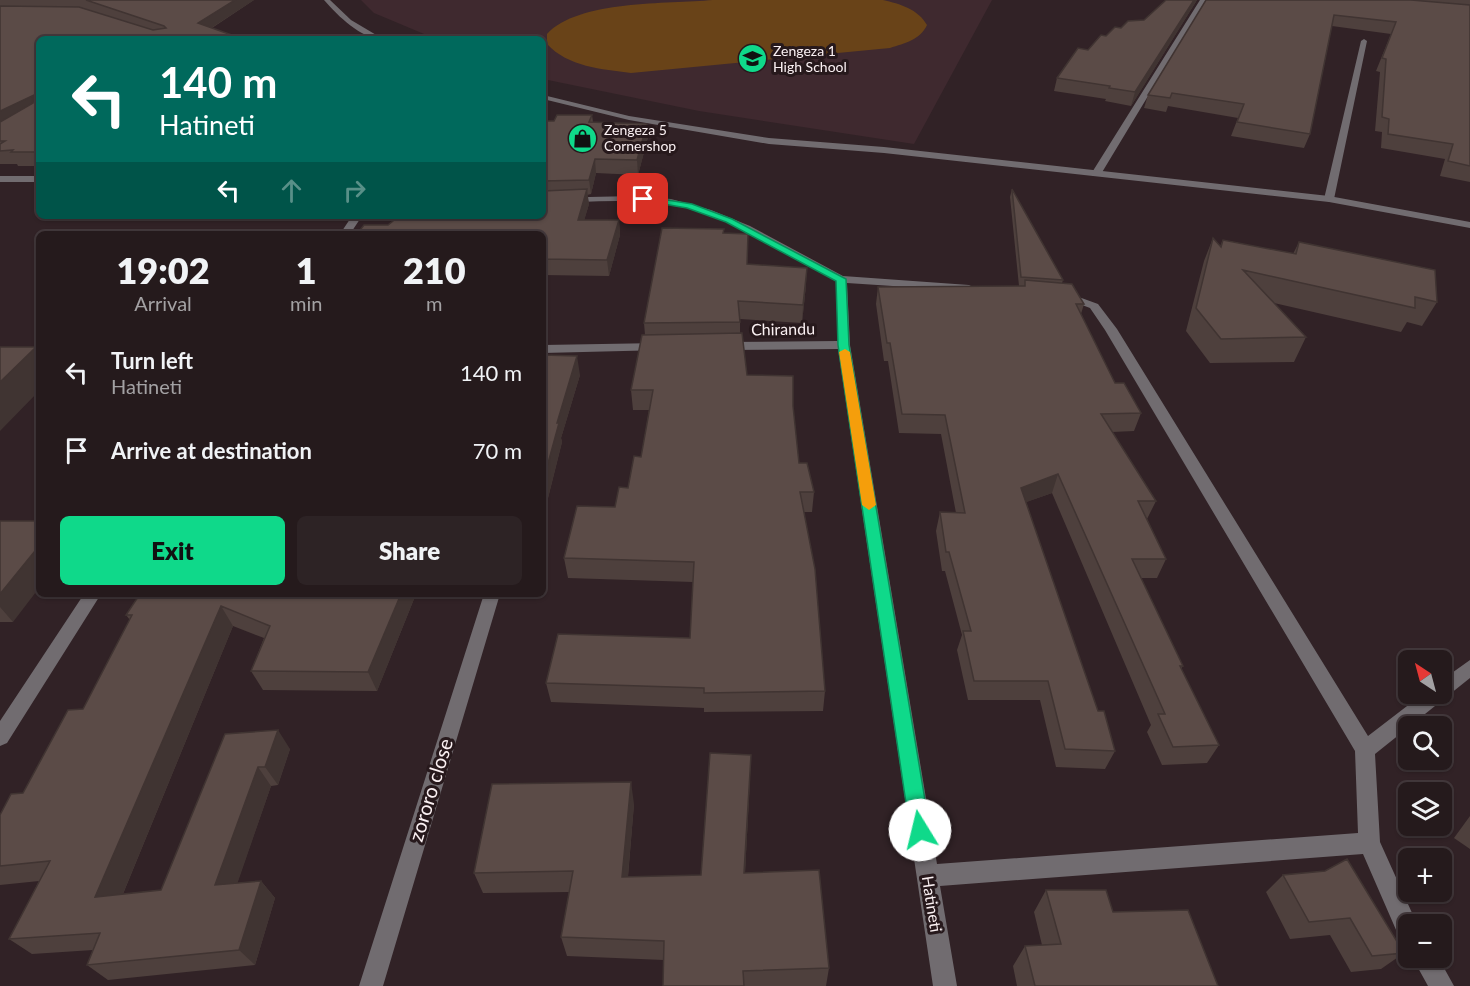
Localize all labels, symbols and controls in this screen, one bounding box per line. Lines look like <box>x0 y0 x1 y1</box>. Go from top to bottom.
place label: Zengeza 1 High School <box>773 42 847 75</box>
school or university icon: Zengeza 1 High School <box>736 43 768 75</box>
text: 140 m <box>159 57 277 107</box>
icon: left <box>60 60 138 138</box>
text: Hatineti <box>159 108 255 141</box>
place label: Zengeza 5 Cornershop <box>604 121 676 154</box>
shop icon: Zengeza 5 Cornershop <box>567 122 599 154</box>
pin <box>617 173 668 224</box>
icon: left <box>212 174 245 207</box>
icon: ahead <box>275 174 308 207</box>
icon: right <box>338 174 371 207</box>
icon: arrive <box>626 182 659 215</box>
text: 19:02 <box>116 248 210 292</box>
text: 1 <box>296 248 317 292</box>
text: 210 <box>403 248 466 292</box>
text: Arrival <box>134 291 192 315</box>
text: min <box>290 291 322 315</box>
text: m <box>426 291 442 315</box>
street label: Chirandu <box>751 318 815 339</box>
text: Turn left <box>111 347 193 374</box>
icon: left <box>60 356 93 389</box>
text: 140 m <box>460 359 522 386</box>
text: Hatineti <box>111 374 182 398</box>
icon: arrive <box>60 434 93 467</box>
text: Arrive at destination <box>111 437 312 464</box>
text: 70 m <box>473 437 522 464</box>
button: Exit <box>60 516 285 585</box>
button: Share <box>297 516 522 585</box>
north arrow <box>1398 650 1452 704</box>
map controls <box>1398 650 1452 968</box>
button: search <box>1398 716 1452 770</box>
street label: zororo close <box>403 735 457 844</box>
button: layers <box>1398 782 1452 836</box>
position arrow <box>888 798 952 862</box>
button: + <box>1398 848 1452 902</box>
street label: Hatineti <box>919 874 946 933</box>
button: − <box>1398 914 1452 968</box>

